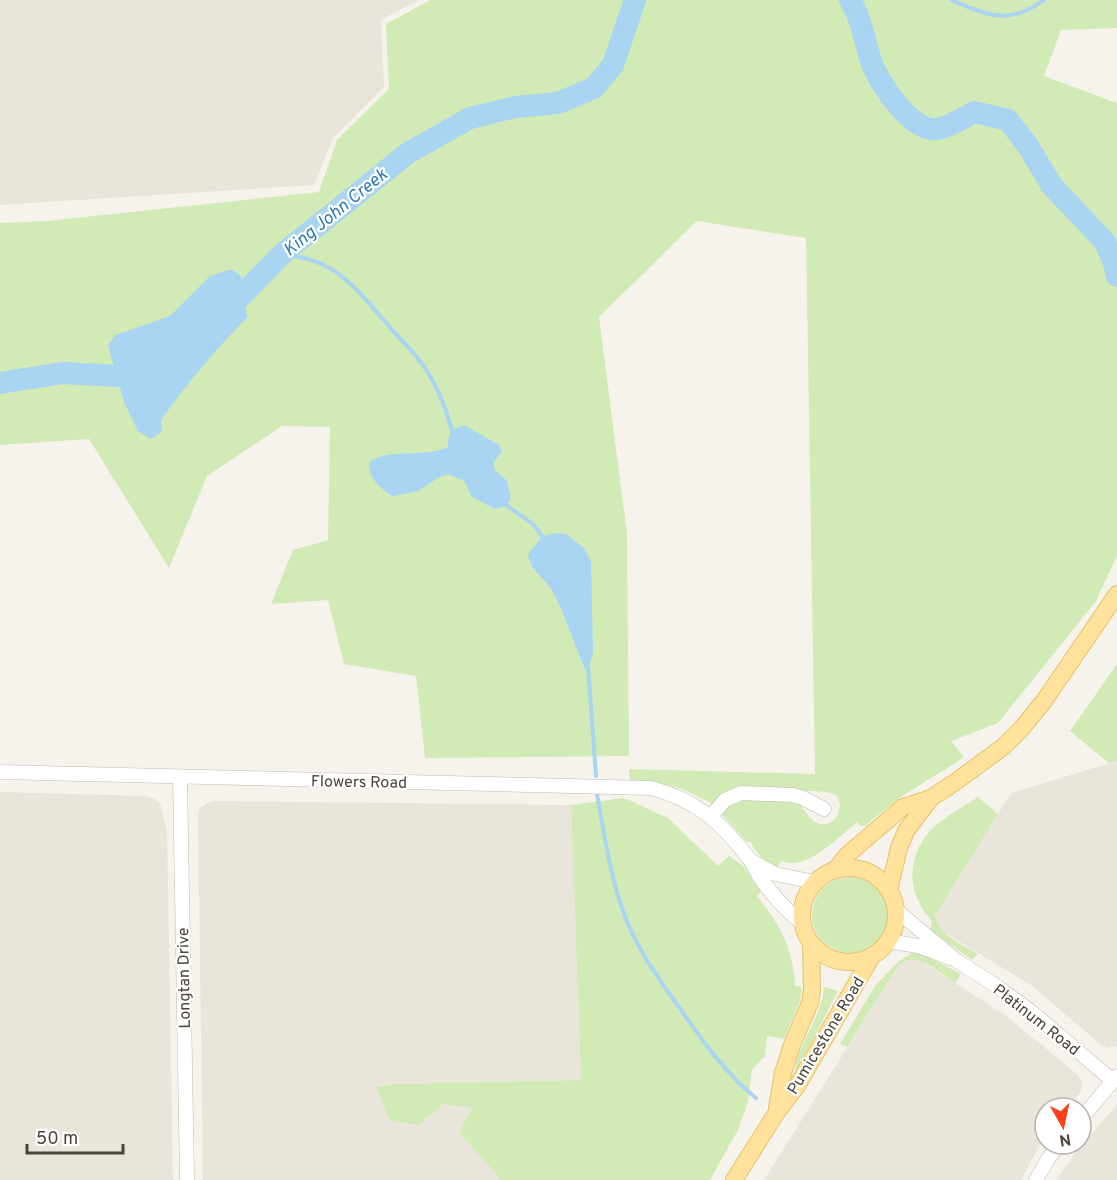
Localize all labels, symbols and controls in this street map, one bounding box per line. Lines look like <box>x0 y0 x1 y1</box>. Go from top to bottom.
water label: King John Creek <box>279 164 393 262</box>
street label: Flowers Road <box>311 772 407 794</box>
street label: Longtan Drive <box>174 927 196 1029</box>
street label: Pumicestone Road <box>784 973 870 1099</box>
street label: Platinum Road <box>988 980 1083 1061</box>
north arrow <box>1033 1096 1093 1156</box>
scale bar <box>27 1117 123 1155</box>
text: 50 m <box>36 1128 78 1151</box>
text: N <box>1058 1128 1072 1150</box>

